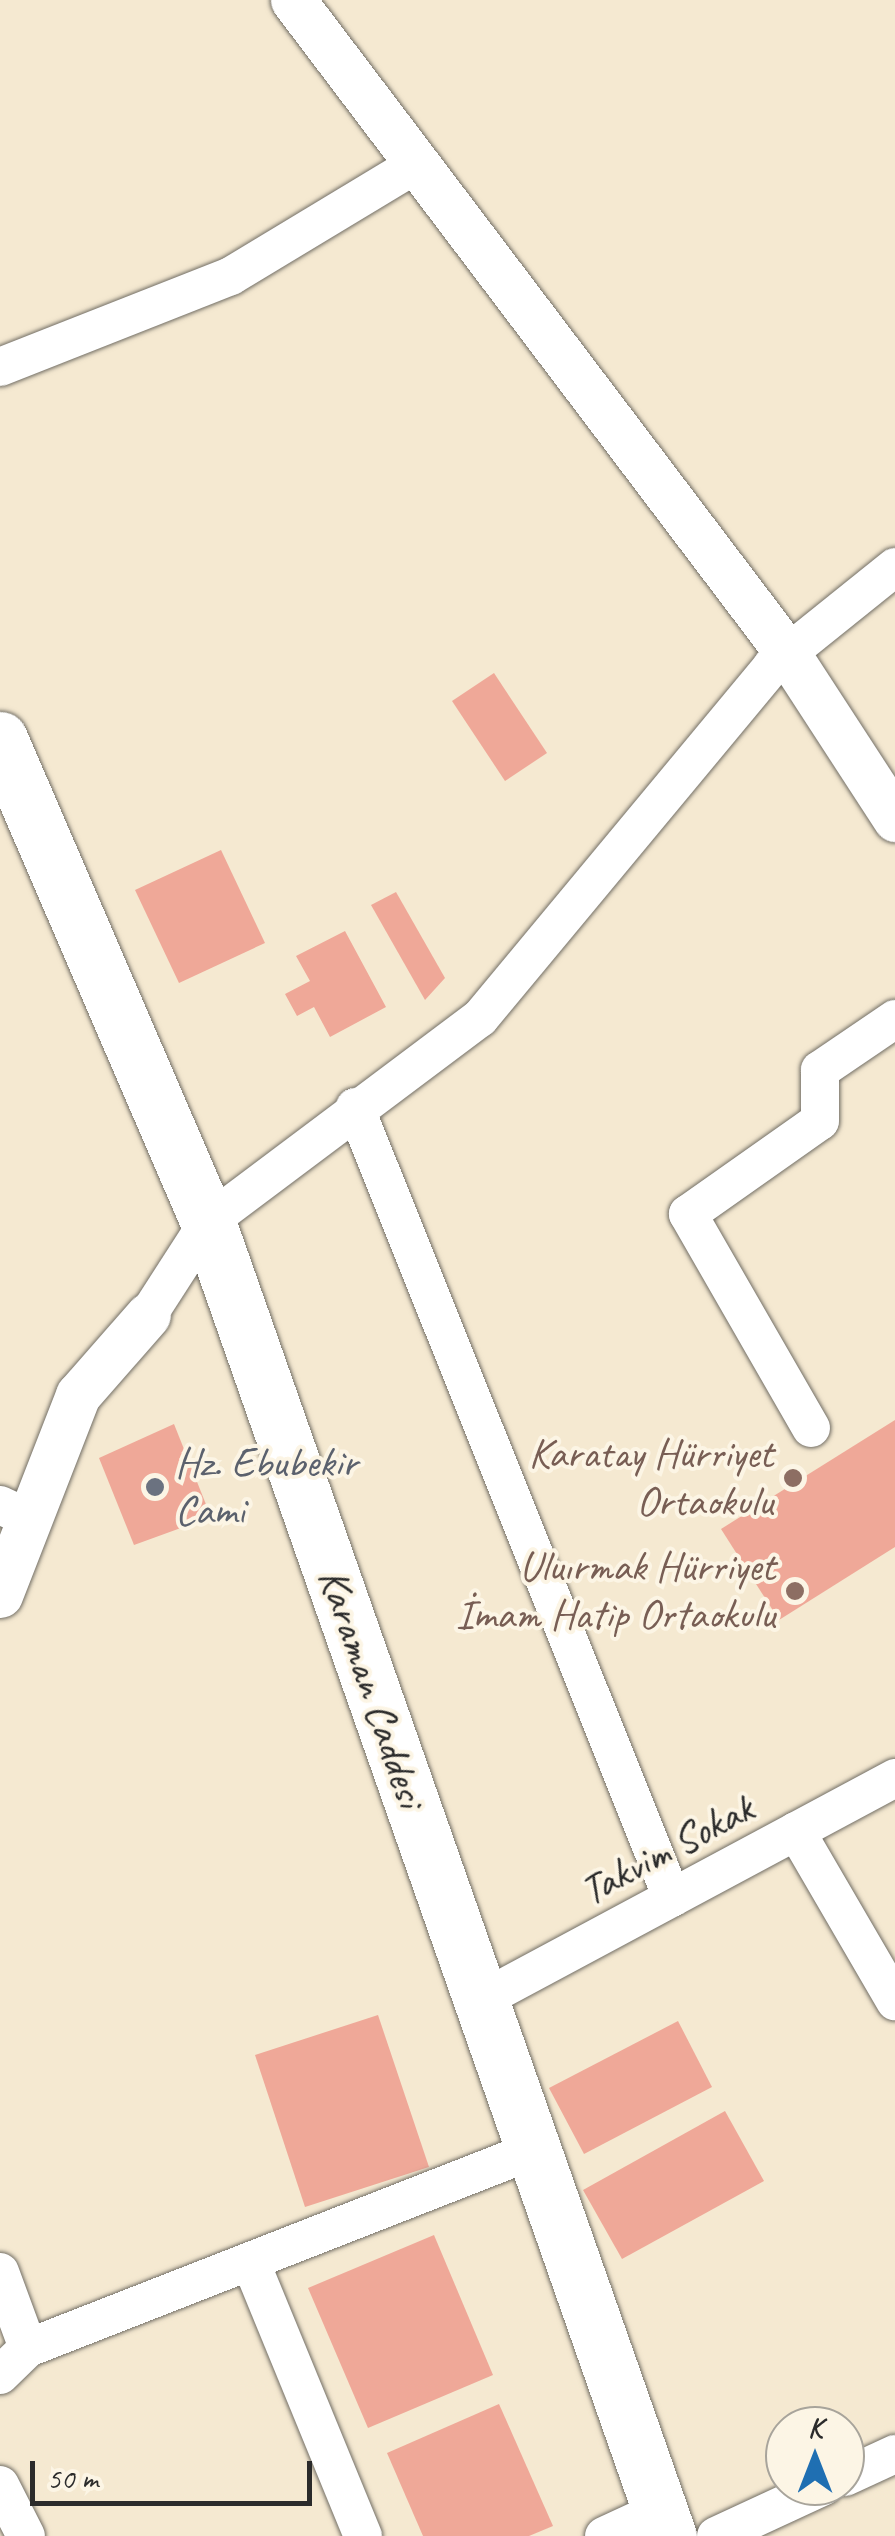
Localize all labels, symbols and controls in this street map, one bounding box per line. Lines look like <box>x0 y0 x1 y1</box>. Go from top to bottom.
place label: Karatay Hürriyet Ortaokulu <box>529 1429 773 1528</box>
place label: Hz. Ebubekir Cami <box>175 1438 357 1536</box>
marker: Karatay Hürriyet Ortaokulu <box>782 1467 804 1489</box>
marker: Hz. Ebubekir Cami <box>144 1476 166 1498</box>
place label: Uluırmak Hürriyet İmam Hatip Ortaokulu <box>454 1542 775 1640</box>
street label: Karaman Caddesi <box>307 1562 435 1814</box>
marker: Uluırmak Hürriyet İmam Hatip Ortaokulu <box>784 1580 806 1602</box>
street label: Takvim Sokak <box>573 1784 761 1916</box>
north arrow <box>765 2406 865 2506</box>
text: K <box>808 2410 822 2445</box>
scale bar <box>35 2441 318 2503</box>
text: 50 m <box>47 2459 98 2497</box>

